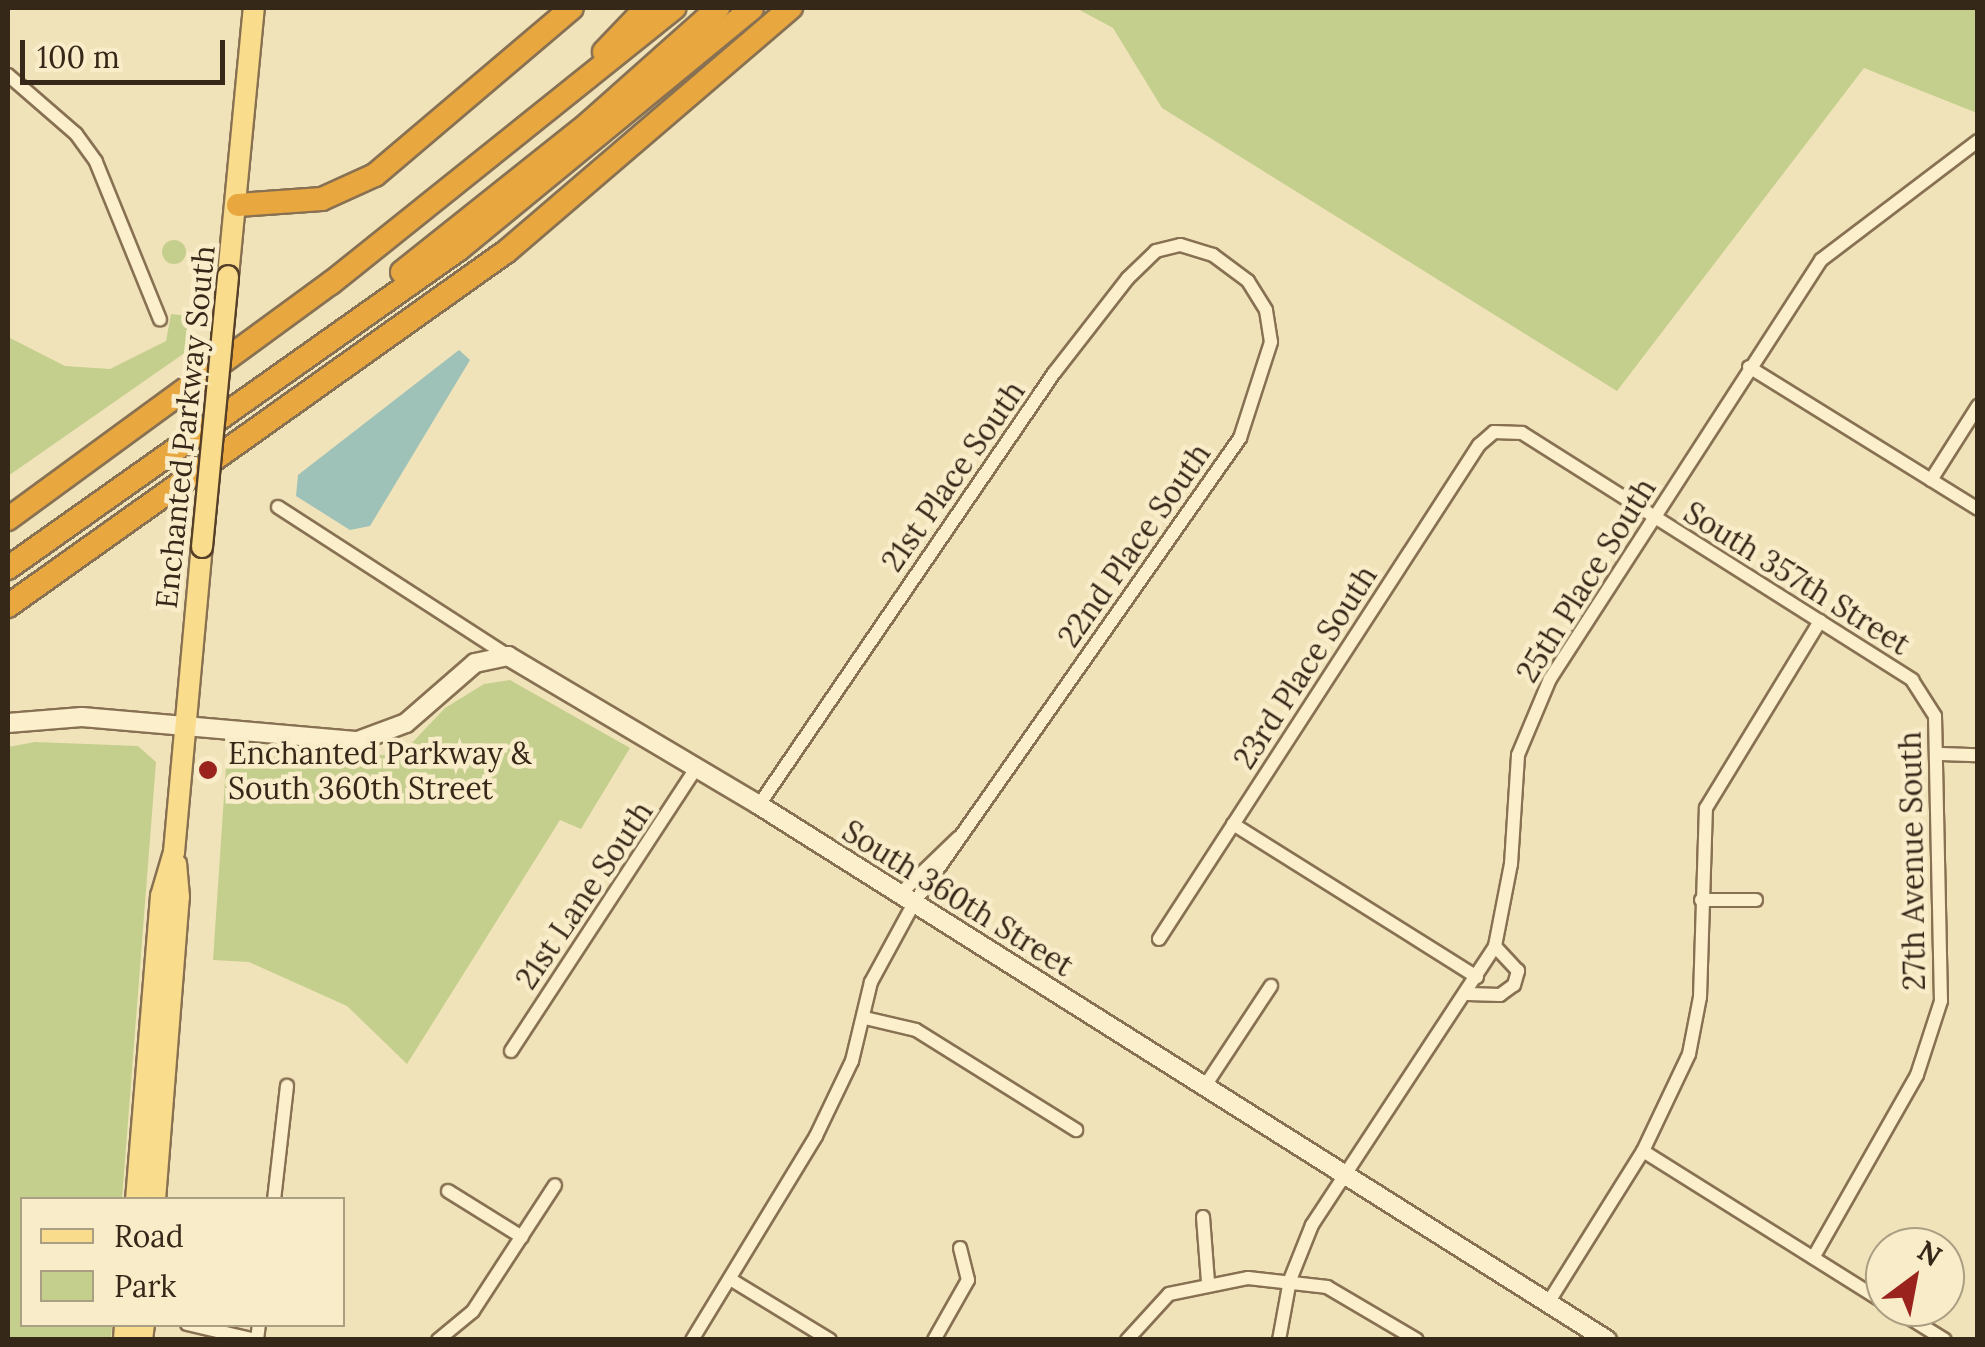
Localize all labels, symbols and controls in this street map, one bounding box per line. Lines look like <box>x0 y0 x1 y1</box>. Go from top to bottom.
scale bar <box>25 20 230 82</box>
text: 100 m <box>37 38 120 76</box>
street label: Enchanted Parkway South <box>148 244 222 610</box>
street label: 21st Place South <box>874 374 1032 578</box>
street label: 22nd Place South <box>1050 436 1218 654</box>
street label: 25th Place South <box>1509 471 1663 689</box>
street label: South 357th Street <box>1677 494 1917 662</box>
street label: 23rd Place South <box>1226 559 1384 775</box>
street label: 27th Avenue South <box>1892 731 1932 991</box>
place label: Enchanted Parkway & South 360th Street <box>228 735 532 806</box>
marker: Enchanted Parkway & South 360th Street <box>197 759 219 781</box>
street label: 21st Lane South <box>508 794 660 996</box>
street label: South 360th Street <box>836 812 1080 984</box>
legend <box>20 1197 345 1327</box>
text: Road <box>114 1217 184 1255</box>
north arrow <box>1865 1227 1965 1327</box>
text: N <box>1911 1232 1949 1274</box>
text: Park <box>114 1267 176 1305</box>

